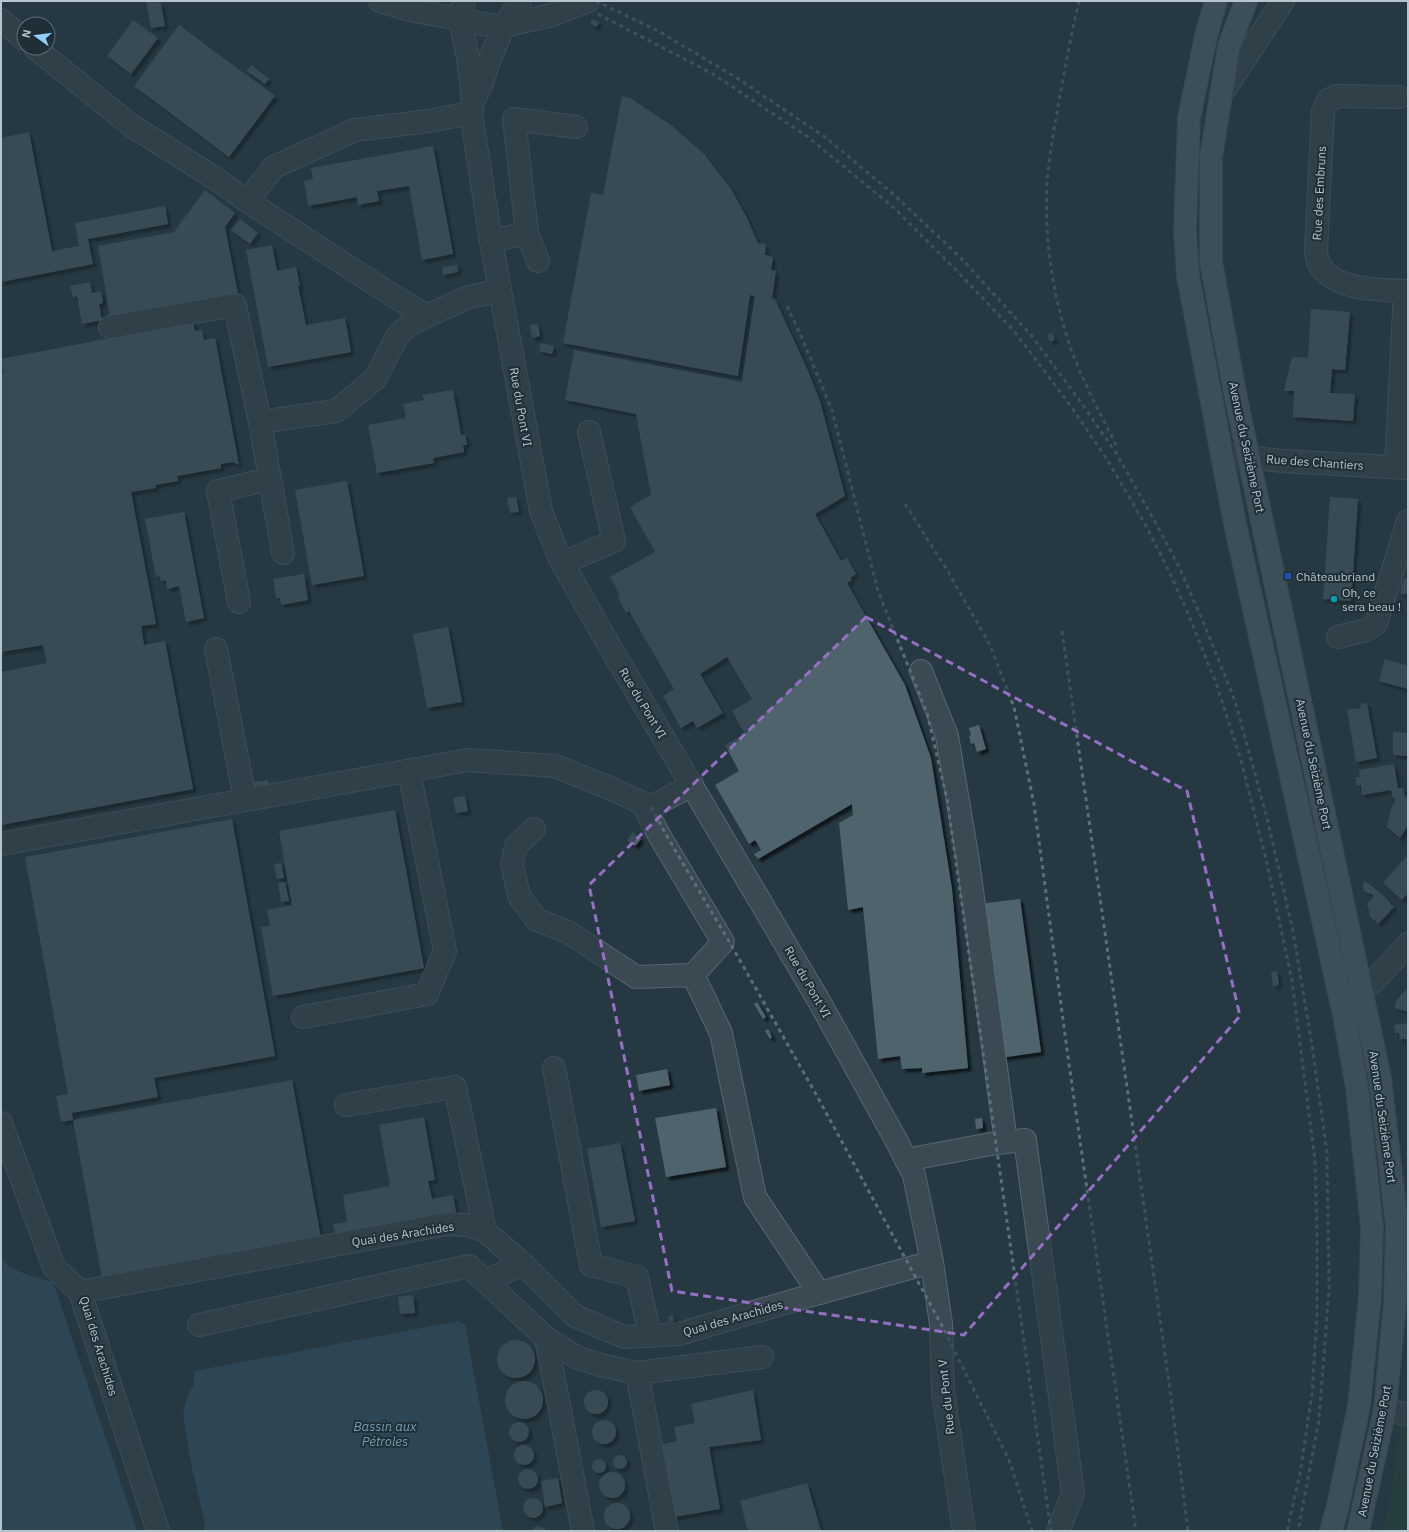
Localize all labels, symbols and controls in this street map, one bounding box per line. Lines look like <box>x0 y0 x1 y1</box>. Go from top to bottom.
north arrow <box>16 16 56 56</box>
text: N <box>19 28 34 39</box>
street label: Rue des Embruns <box>1309 145 1329 241</box>
street label: Rue du Pont VI <box>507 366 535 448</box>
street label: Avenue du Seizième Port <box>1226 380 1268 514</box>
street label: Rue des Chantiers <box>1266 451 1364 473</box>
place label: Châteaubriand <box>1296 569 1375 584</box>
marker: Châteaubriand <box>1283 571 1293 581</box>
place label: Oh, ce sera beau ! <box>1342 585 1401 614</box>
marker: Oh, ce sera beau ! <box>1329 594 1339 604</box>
street label: Rue du Pont VI <box>616 665 670 741</box>
street label: Avenue du Seizième Port <box>1293 697 1335 831</box>
street label: Rue du Pont VI <box>781 944 835 1021</box>
street label: Avenue du Seizième Port <box>1366 1050 1400 1184</box>
street label: Quai des Arachides <box>351 1218 455 1250</box>
street label: Quai des Arachides <box>77 1294 121 1398</box>
street label: Quai des Arachides <box>681 1296 785 1339</box>
street label: Rue du Pont V <box>935 1358 957 1435</box>
street label: Avenue du Seizième Port <box>1354 1384 1394 1518</box>
water label: Bassin aux Pétroles <box>354 1418 417 1450</box>

